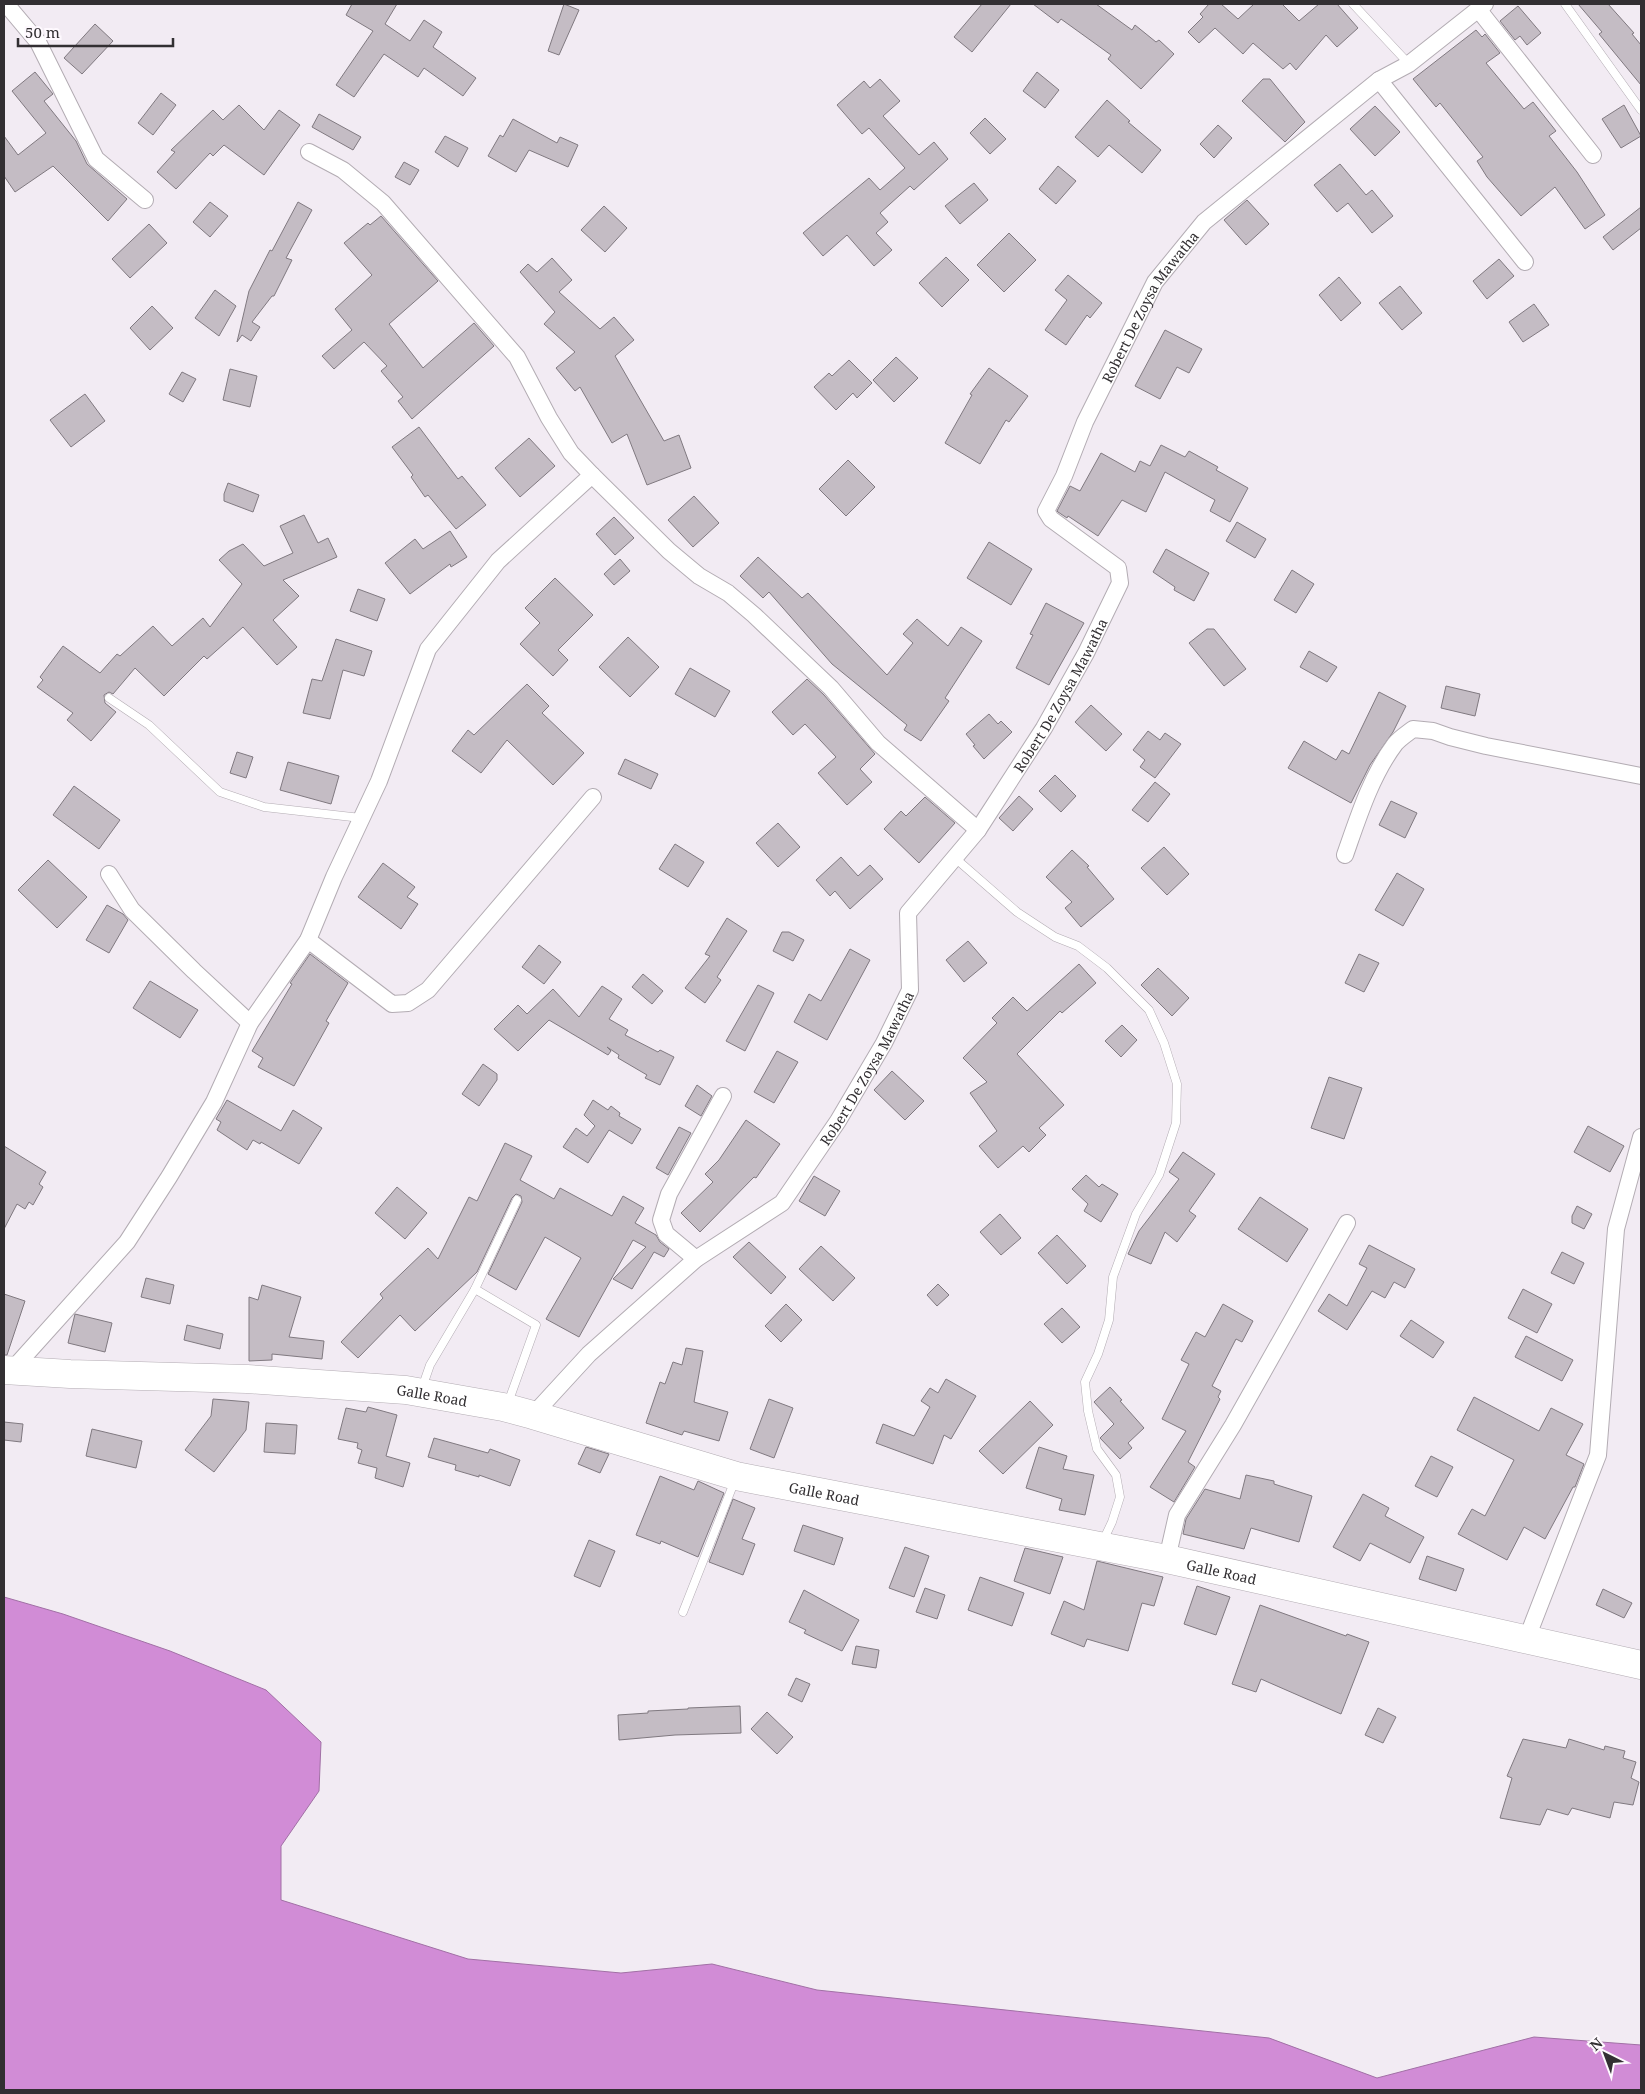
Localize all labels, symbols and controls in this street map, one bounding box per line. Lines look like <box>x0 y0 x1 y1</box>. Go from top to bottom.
scale bar <box>18 15 172 47</box>
text: 50 m <box>25 22 60 42</box>
street label: Robert De Zoysa Mawatha <box>1097 227 1203 385</box>
street label: Robert De Zoysa Mawatha <box>1008 615 1111 776</box>
street label: Robert De Zoysa Mawatha <box>815 988 918 1149</box>
street label: Galle Road <box>396 1380 469 1410</box>
street label: Galle Road <box>787 1477 862 1509</box>
street label: Galle Road <box>1185 1554 1259 1588</box>
north arrow <box>1580 2029 1630 2079</box>
text: N <box>1586 2033 1606 2055</box>

